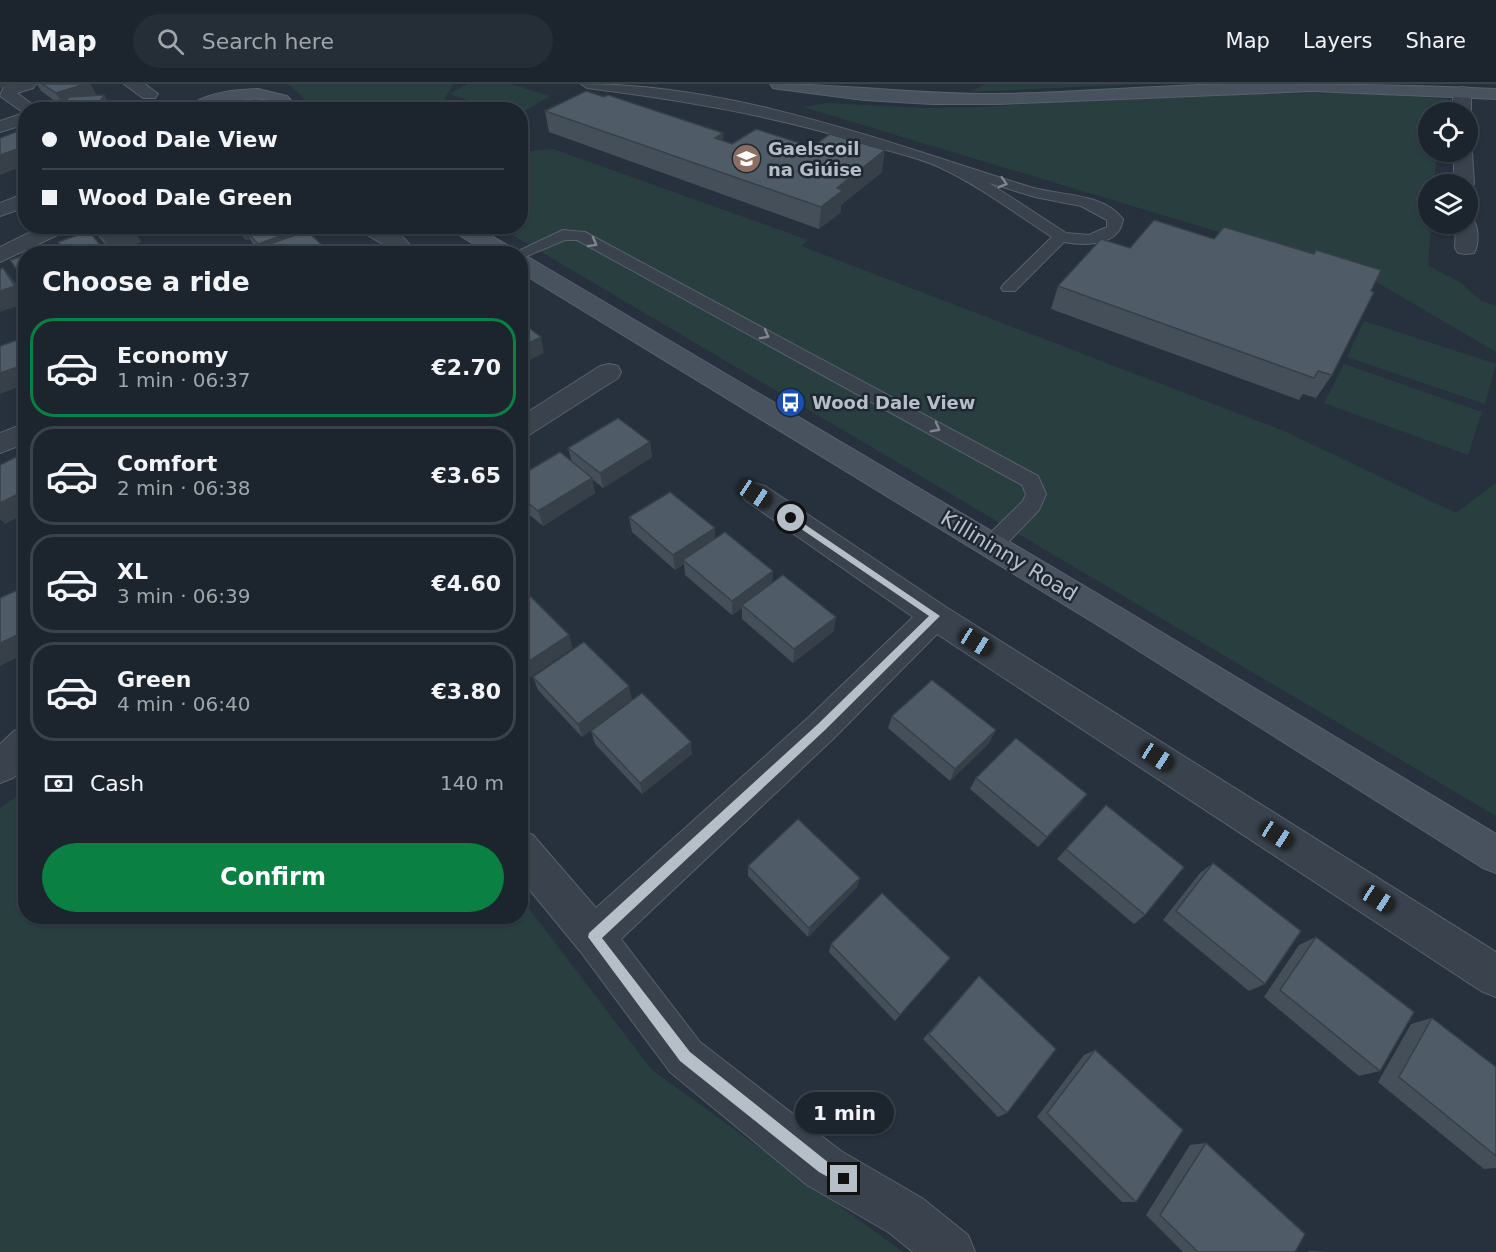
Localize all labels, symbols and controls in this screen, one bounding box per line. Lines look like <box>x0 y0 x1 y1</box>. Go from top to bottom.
search box <box>133 14 553 68</box>
text: Map <box>30 25 97 58</box>
icon: search <box>154 25 187 58</box>
text: Search here <box>202 29 334 54</box>
text: Map <box>1226 29 1270 53</box>
text: Layers <box>1303 29 1372 53</box>
text: Share <box>1405 29 1466 53</box>
map controls <box>1418 102 1478 234</box>
button: locate <box>1418 102 1478 162</box>
text: Wood Dale View <box>78 127 278 152</box>
place label: Gaelscoil na Giúise <box>768 138 862 180</box>
school or university icon: Gaelscoil na Giúise <box>731 143 763 175</box>
button: layers <box>1418 174 1478 234</box>
one-way arrow <box>997 176 1008 188</box>
text: Wood Dale Green <box>78 185 293 210</box>
one-way arrow <box>587 236 598 247</box>
text: Choose a ride <box>42 266 250 297</box>
one-way arrow <box>759 328 769 340</box>
icon: car <box>45 341 99 395</box>
text: Economy <box>117 343 228 368</box>
text: €2.70 <box>431 355 501 380</box>
text: 1 min · 06:37 <box>117 368 251 392</box>
bus stop icon: Wood Dale View <box>775 387 807 419</box>
place label: Wood Dale View <box>812 392 975 413</box>
one-way arrow <box>930 421 940 432</box>
icon: car <box>45 449 99 503</box>
text: Comfort <box>117 451 217 476</box>
text: €3.65 <box>431 463 501 488</box>
text: 2 min · 06:38 <box>117 476 251 500</box>
car <box>735 476 775 512</box>
route start <box>777 504 804 531</box>
street label: Killininny Road <box>937 506 1081 606</box>
icon: car <box>45 557 99 611</box>
text: XL <box>117 559 148 584</box>
text: €4.60 <box>431 571 501 596</box>
text: 3 min · 06:39 <box>117 584 251 608</box>
car <box>956 625 996 659</box>
icon: car <box>45 665 99 719</box>
text: Green <box>117 667 191 692</box>
text: €3.80 <box>431 679 501 704</box>
text: 4 min · 06:40 <box>117 692 251 716</box>
car <box>1137 740 1177 774</box>
icon: cash <box>42 767 75 800</box>
text: Cash <box>90 771 144 796</box>
text: 140 m <box>440 771 504 795</box>
car <box>1257 818 1297 852</box>
button: Confirm <box>42 843 504 912</box>
car <box>1358 882 1398 916</box>
callout: 1 min <box>794 1092 894 1134</box>
text: 1 min <box>813 1101 876 1125</box>
route end <box>830 1165 857 1192</box>

